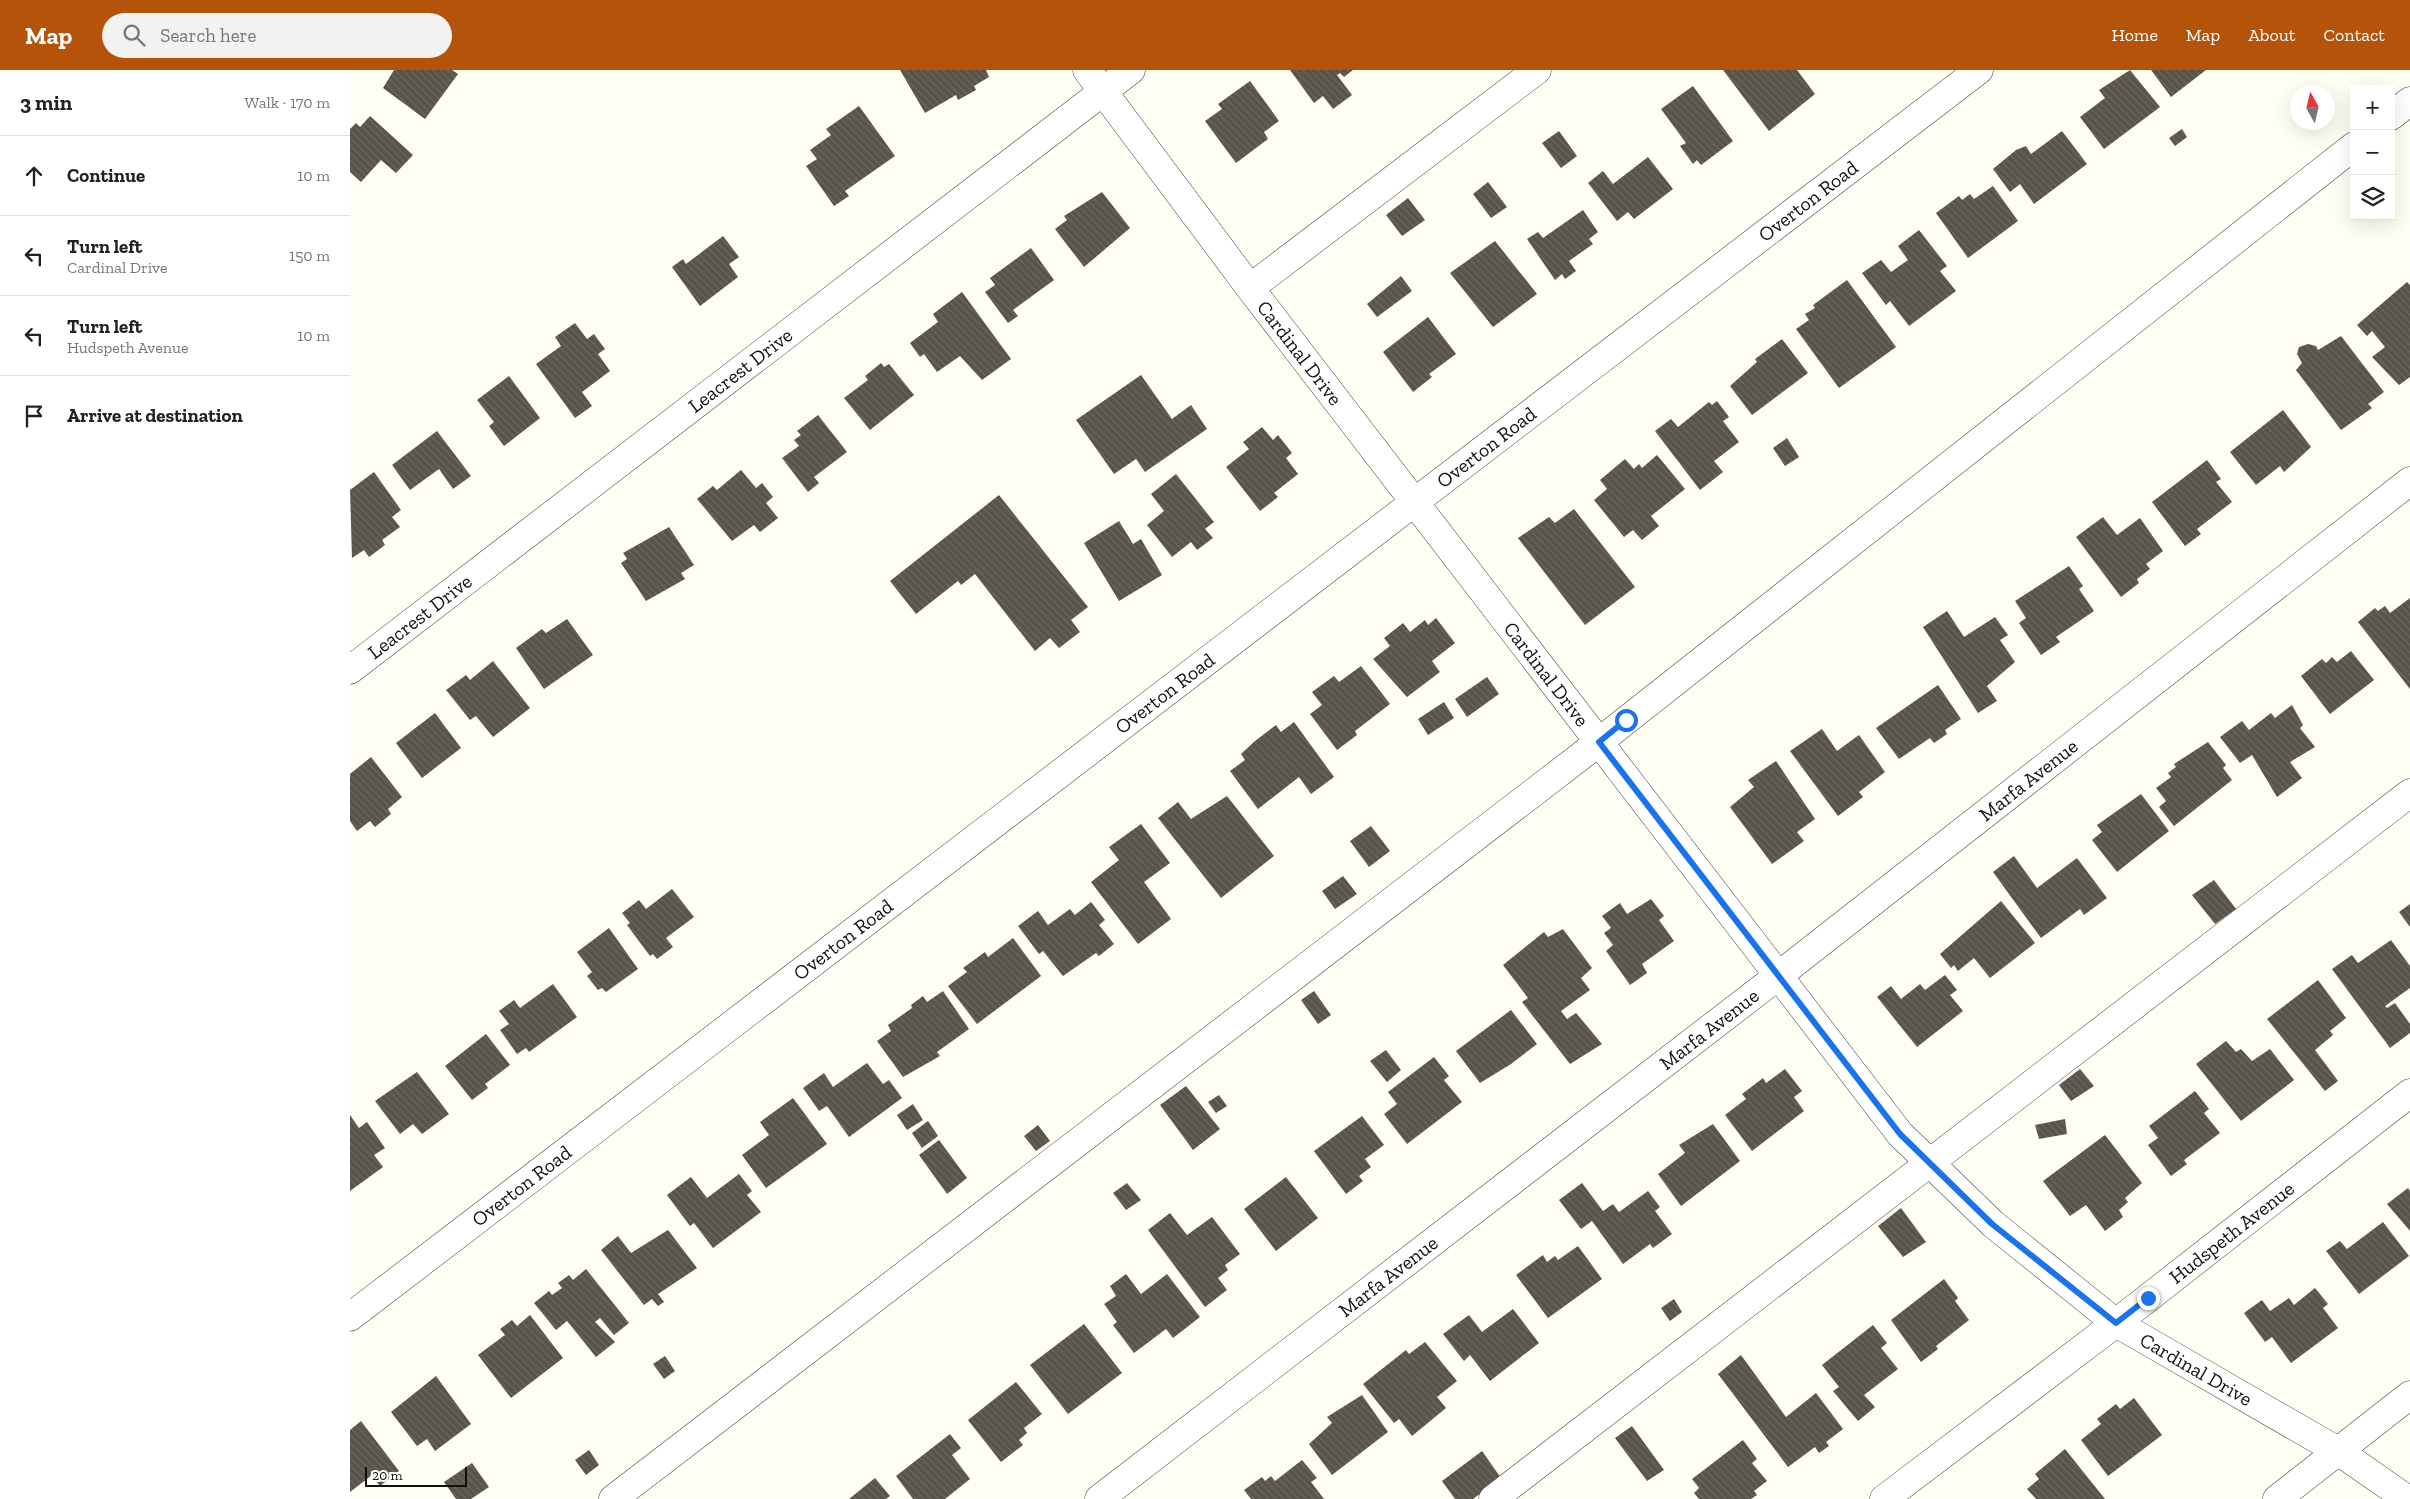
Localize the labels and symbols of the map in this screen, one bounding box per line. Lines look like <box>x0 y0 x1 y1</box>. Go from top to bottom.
north arrow <box>2290 85 2335 130</box>
street label: Overton Road <box>1753 155 1862 247</box>
street label: Cardinal Drive <box>1252 296 1348 410</box>
street label: Leacrest Drive <box>683 323 797 418</box>
street label: Overton Road <box>1432 401 1541 493</box>
street label: Leacrest Drive <box>363 569 477 664</box>
street label: Cardinal Drive <box>1499 617 1594 731</box>
street label: Overton Road <box>1110 648 1219 739</box>
route start <box>1615 709 1638 732</box>
street label: Marfa Avenue <box>1974 734 2083 826</box>
street label: Overton Road <box>789 894 898 985</box>
street label: Marfa Avenue <box>1655 983 1763 1075</box>
street label: Overton Road <box>467 1140 576 1231</box>
street label: Hudspeth Avenue <box>2164 1176 2299 1289</box>
street label: Marfa Avenue <box>1334 1230 1443 1322</box>
route end <box>2137 1287 2160 1310</box>
street label: Cardinal Drive <box>2136 1327 2257 1411</box>
scale bar <box>365 1464 468 1487</box>

